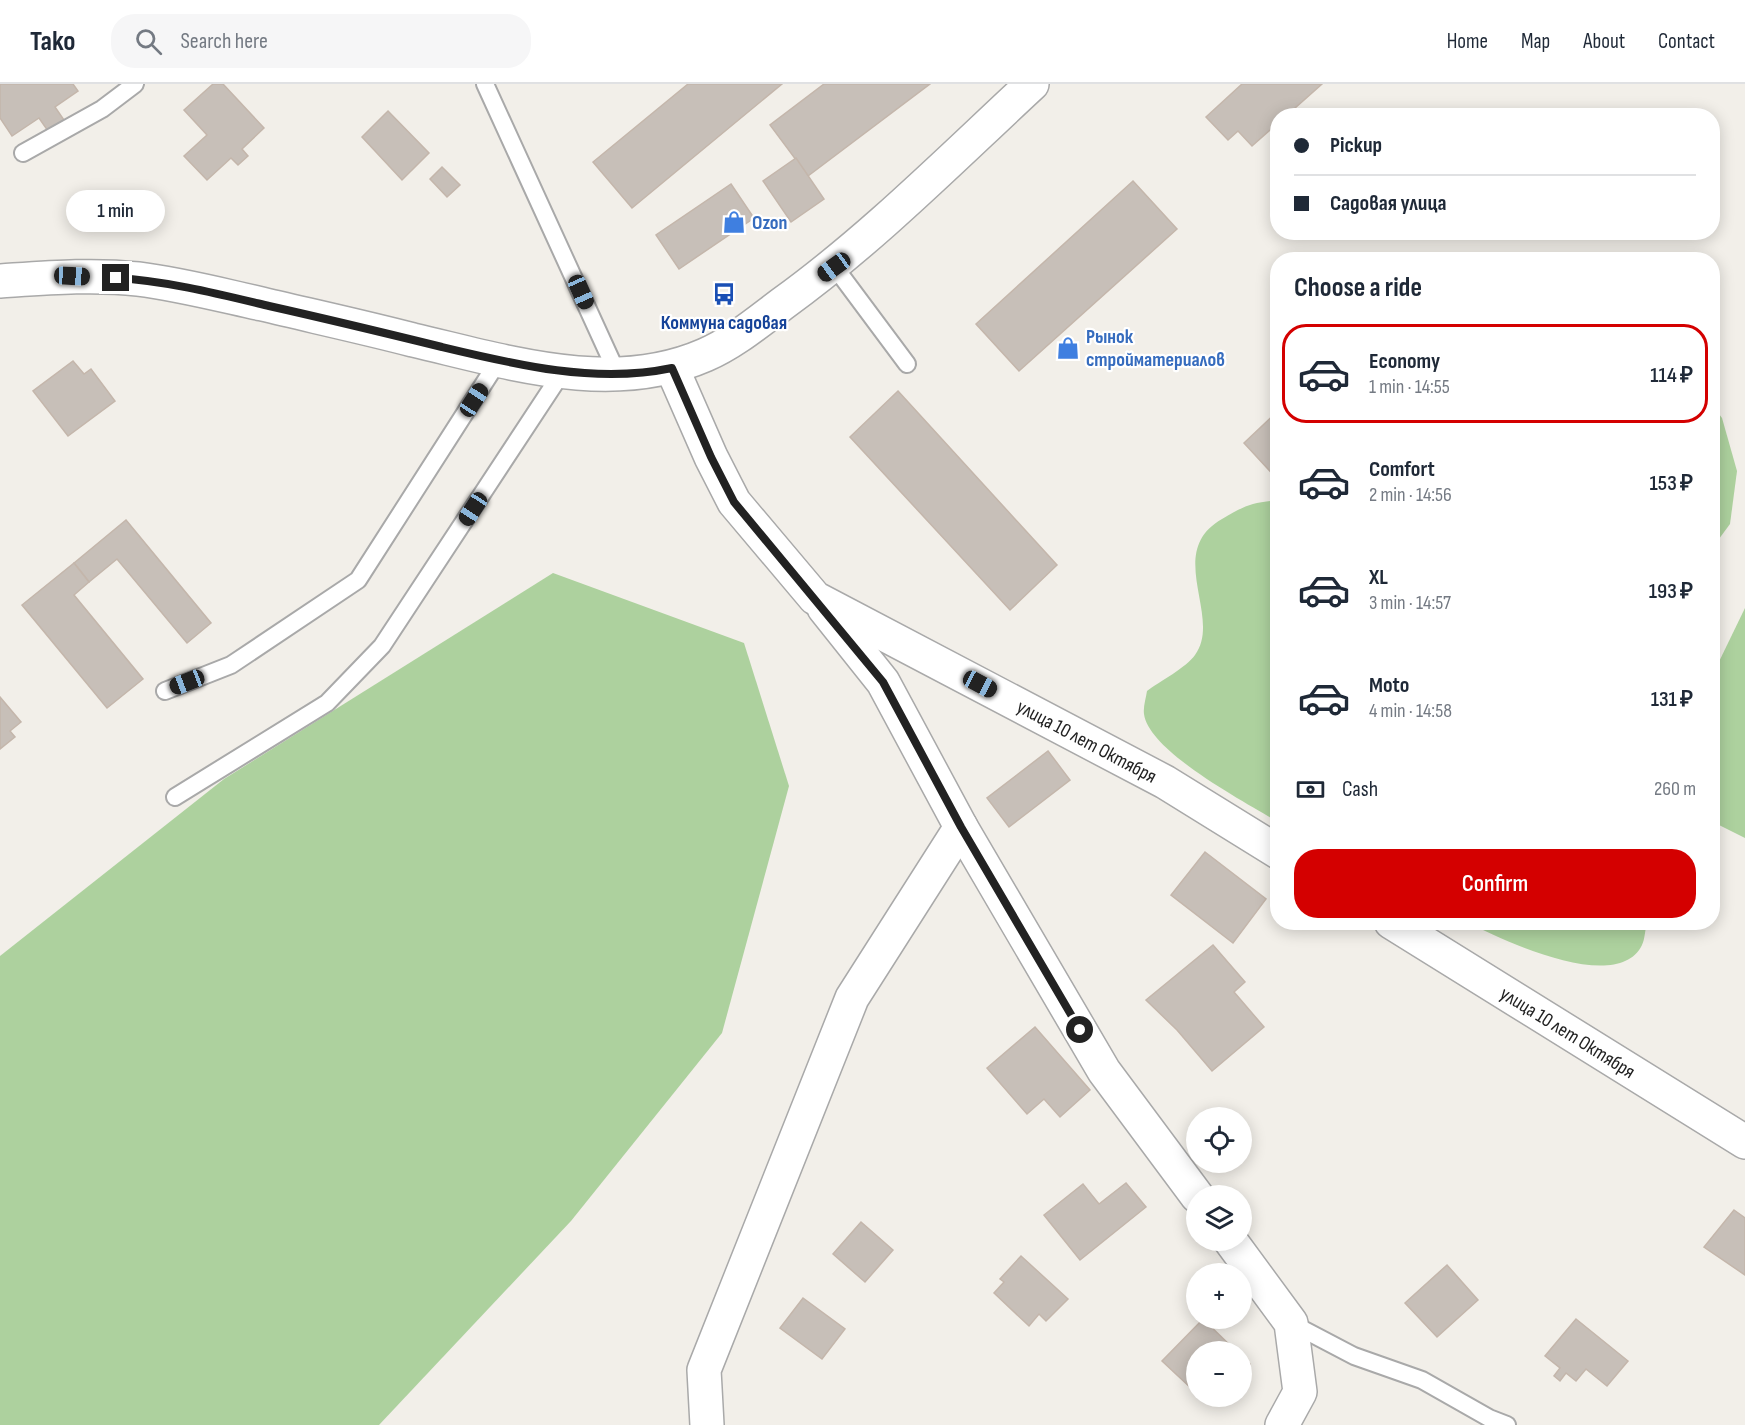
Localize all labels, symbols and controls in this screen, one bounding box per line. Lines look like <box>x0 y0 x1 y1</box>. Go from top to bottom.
search box <box>111 14 531 68</box>
text: Tako <box>30 25 75 58</box>
icon: search <box>132 25 165 58</box>
text: Search here <box>180 28 268 55</box>
text: Home <box>1447 29 1488 54</box>
text: Map <box>1521 29 1550 54</box>
text: About <box>1583 29 1625 54</box>
text: Contact <box>1658 29 1715 54</box>
text: Pickup <box>1330 132 1382 159</box>
text: Садовая улица <box>1330 190 1447 217</box>
callout: 1 min <box>66 191 166 233</box>
text: 1 min <box>97 199 134 223</box>
shop icon: Ozon <box>721 209 747 235</box>
place label: Ozon <box>752 211 787 235</box>
car <box>814 249 854 285</box>
route end <box>102 264 129 291</box>
car <box>54 266 90 286</box>
car <box>565 272 597 312</box>
text: Choose a ride <box>1294 272 1422 304</box>
bus stop icon: Коммуна садовая <box>711 281 737 307</box>
place label: Коммуна садовая <box>661 311 787 335</box>
place label: Рынок стройматериалов <box>1086 325 1225 372</box>
shop icon: Рынок стройматериалов <box>1055 335 1081 361</box>
icon: car <box>1297 347 1351 401</box>
text: Economy <box>1369 348 1440 375</box>
text: 114 ₽ <box>1650 362 1693 389</box>
text: 1 min · 14:55 <box>1369 375 1450 399</box>
car <box>457 380 491 420</box>
icon: car <box>1297 455 1351 509</box>
text: Comfort <box>1369 456 1435 483</box>
text: 153 ₽ <box>1650 470 1693 497</box>
text: 2 min · 14:56 <box>1369 483 1452 507</box>
car <box>456 489 490 529</box>
icon: car <box>1297 563 1351 617</box>
text: XL <box>1369 564 1388 591</box>
text: 193 ₽ <box>1649 578 1693 605</box>
text: 3 min · 14:57 <box>1369 591 1451 615</box>
car <box>167 667 207 697</box>
car <box>960 668 1000 700</box>
icon: car <box>1297 671 1351 725</box>
text: Moto <box>1369 672 1409 699</box>
text: 131 ₽ <box>1651 686 1693 713</box>
street label: улица 10 лет Октября <box>1012 695 1161 789</box>
text: 4 min · 14:58 <box>1369 699 1452 723</box>
icon: cash <box>1294 773 1327 806</box>
text: Cash <box>1342 776 1378 803</box>
text: 260 m <box>1654 777 1696 801</box>
button: Confirm <box>1294 849 1696 918</box>
street label: улица 10 лет Октября <box>1495 982 1640 1084</box>
route start <box>1066 1016 1093 1043</box>
map controls <box>1186 1107 1252 1407</box>
button: locate <box>1186 1107 1252 1173</box>
button: layers <box>1186 1185 1252 1251</box>
button: + <box>1186 1263 1252 1329</box>
button: − <box>1186 1341 1252 1407</box>

